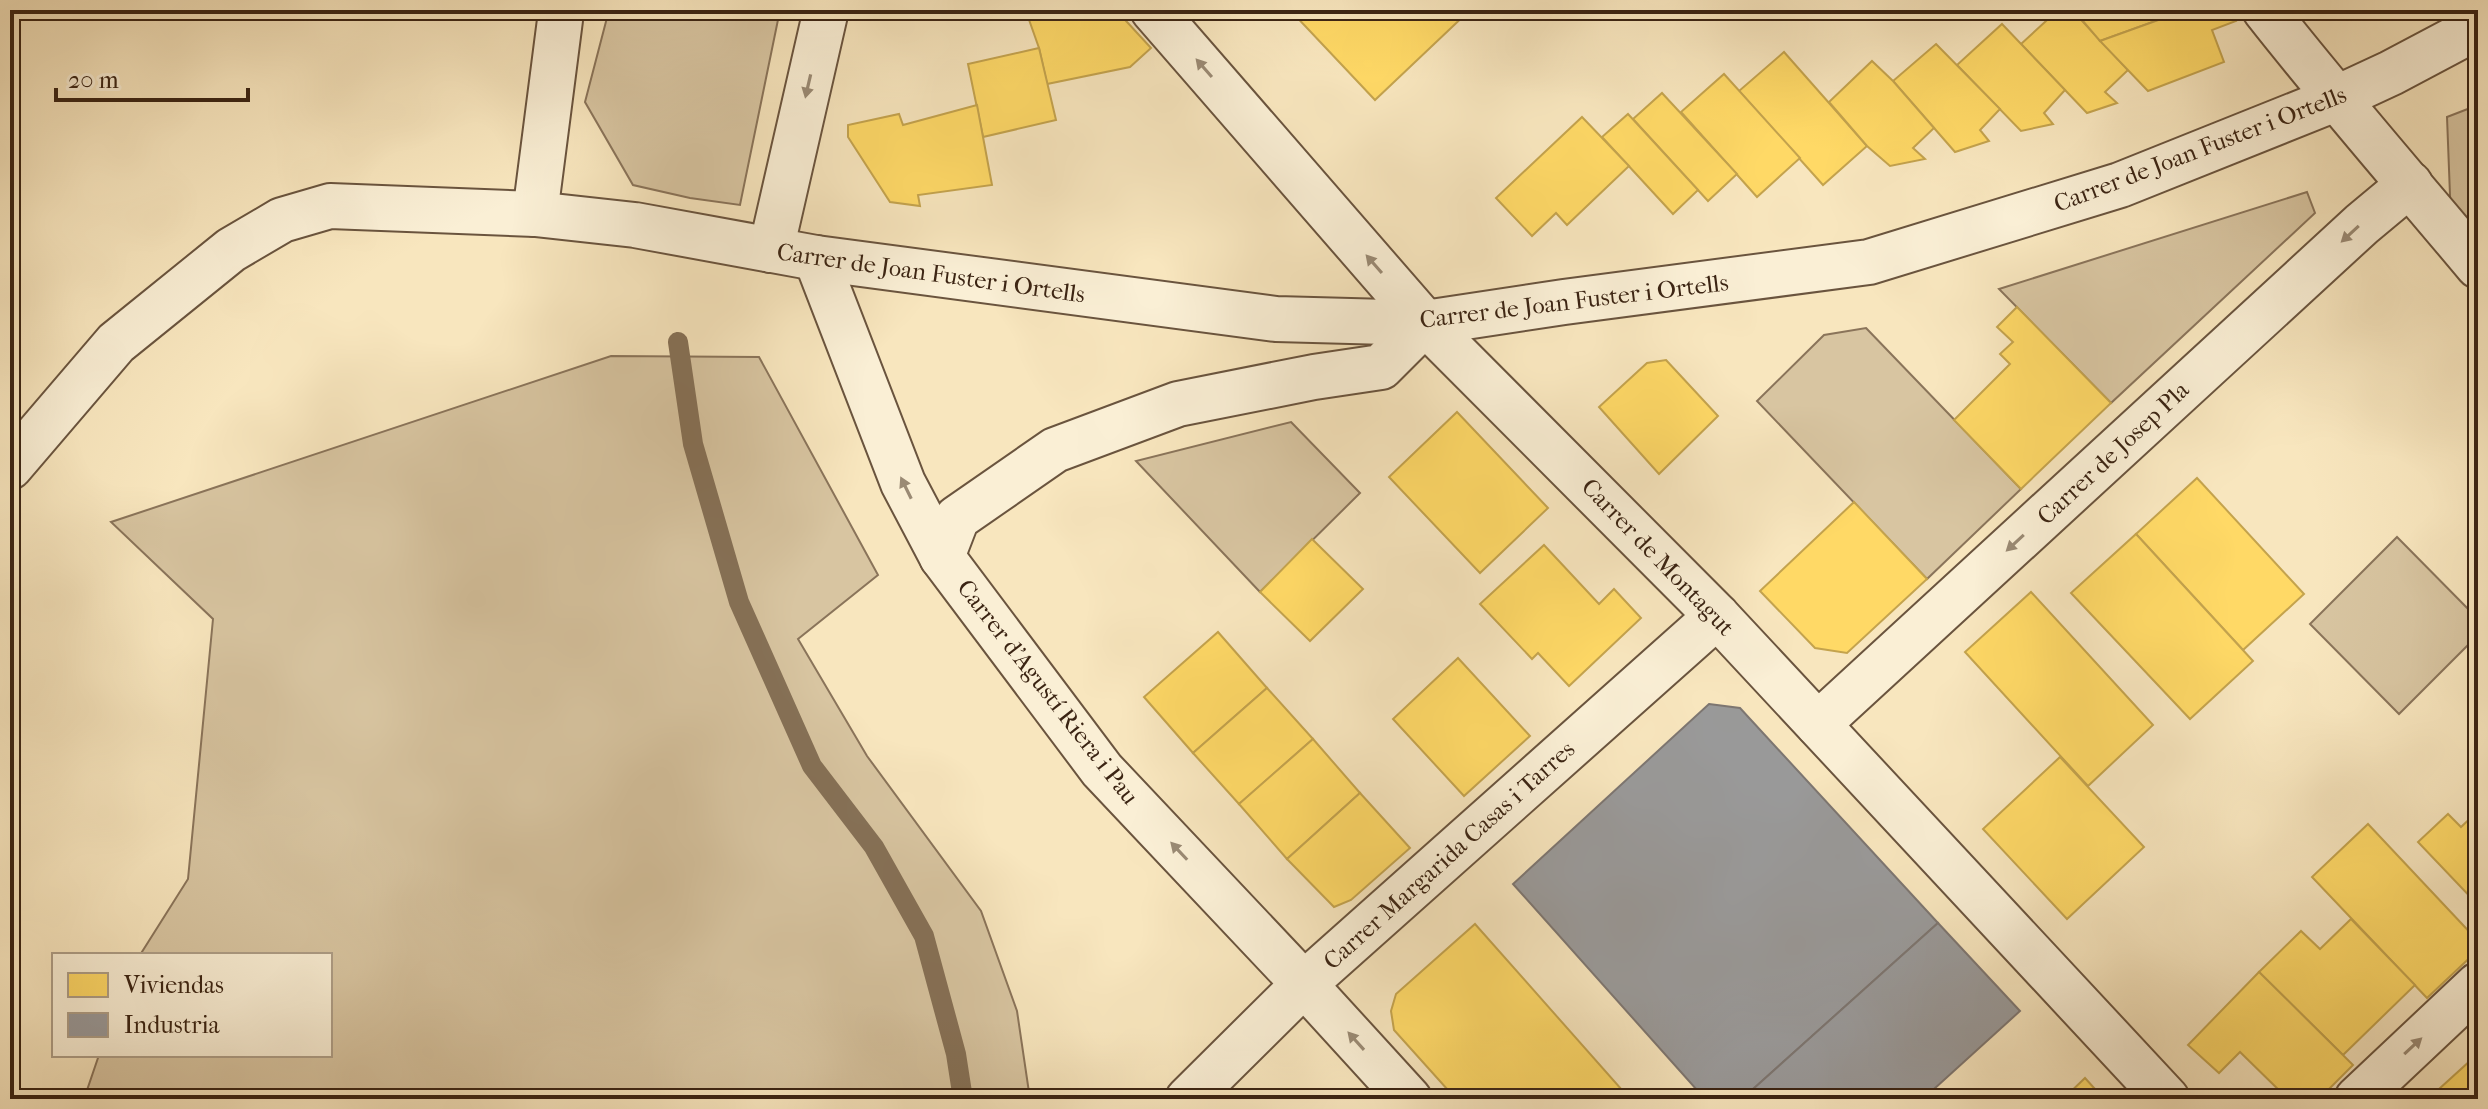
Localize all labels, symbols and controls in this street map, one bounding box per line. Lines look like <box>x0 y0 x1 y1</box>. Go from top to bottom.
scale bar <box>56 52 248 102</box>
one-way arrow <box>1195 58 1213 77</box>
text: 20 m <box>68 66 119 94</box>
one-way arrow <box>801 74 814 99</box>
street label: Carrer de Joan Fuster i Ortells <box>2050 80 2350 218</box>
one-way arrow <box>2341 225 2360 243</box>
street label: Carrer de Joan Fuster i Ortells <box>775 238 1087 309</box>
one-way arrow <box>1366 254 1383 274</box>
street label: Carrer de Joan Fuster i Ortells <box>1418 268 1730 334</box>
street label: Carrer de Josep Pla <box>2032 375 2195 530</box>
street label: Carrer de Montagut <box>1576 473 1740 642</box>
one-way arrow <box>899 477 913 500</box>
one-way arrow <box>2006 534 2025 552</box>
street label: Carrer d'Agustí Riera i Pau <box>952 574 1145 810</box>
street label: Carrer Margarida Casas i Tarres <box>1318 735 1580 975</box>
one-way arrow <box>1170 842 1189 861</box>
legend <box>52 953 332 1057</box>
text: Viviendas <box>123 971 224 999</box>
text: Industria <box>124 1011 220 1039</box>
one-way arrow <box>1348 1032 1366 1051</box>
one-way arrow <box>2404 1037 2423 1055</box>

